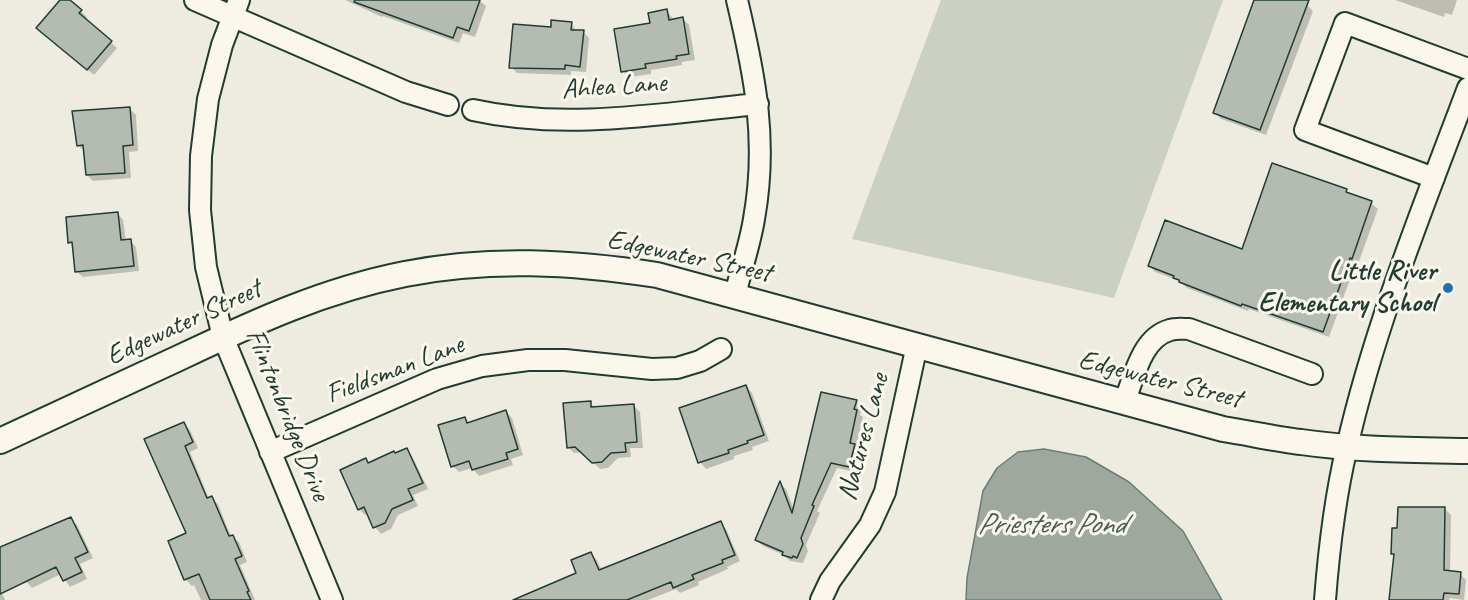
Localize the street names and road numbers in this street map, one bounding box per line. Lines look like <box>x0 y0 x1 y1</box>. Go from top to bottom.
street label: Ahlea Lane <box>561 67 667 107</box>
street label: Edgewater Street <box>604 223 774 291</box>
street label: Edgewater Street <box>101 273 267 373</box>
street label: Flintonbridge Drive <box>237 324 337 506</box>
street label: Fieldsman Lane <box>321 328 469 412</box>
street label: Edgewater Street <box>1075 344 1245 416</box>
street label: Natures Lane <box>831 370 897 504</box>

